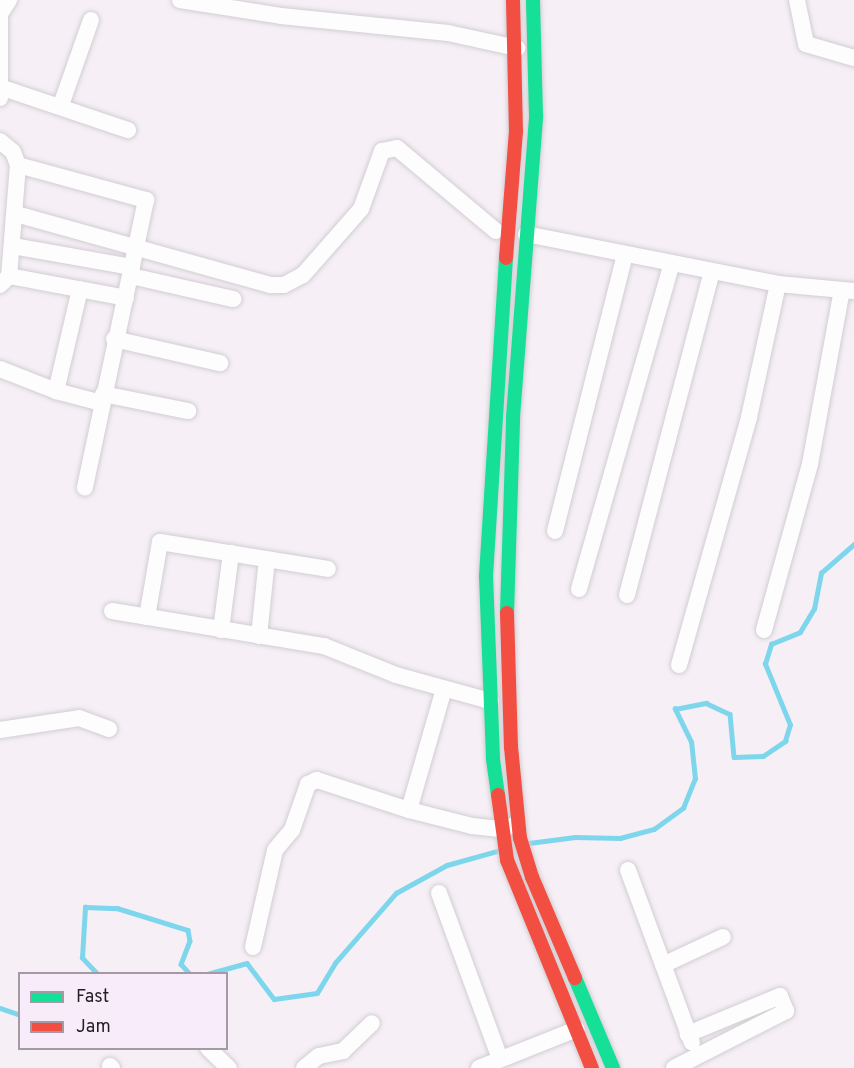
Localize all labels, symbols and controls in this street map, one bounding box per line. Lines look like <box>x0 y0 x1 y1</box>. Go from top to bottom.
legend <box>18 972 228 1050</box>
text: Fast <box>76 986 109 1009</box>
text: Jam <box>76 1016 111 1039</box>

